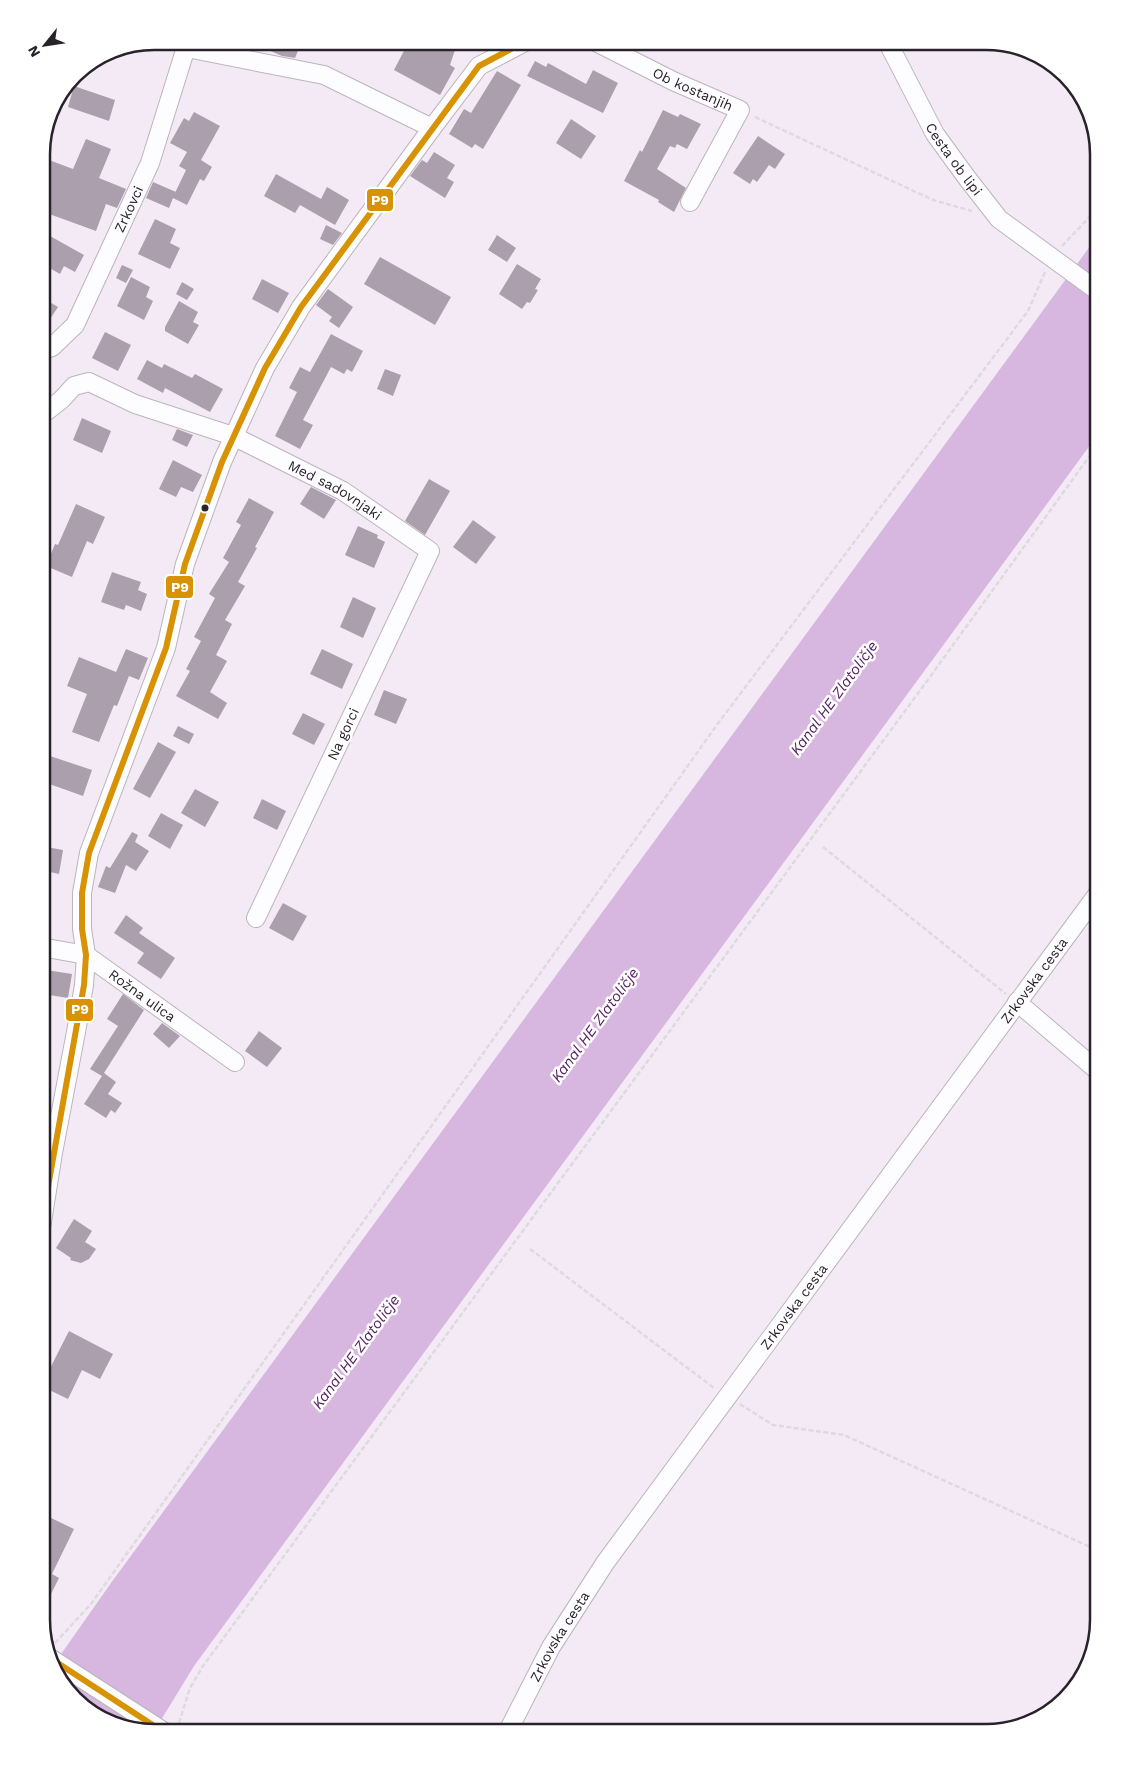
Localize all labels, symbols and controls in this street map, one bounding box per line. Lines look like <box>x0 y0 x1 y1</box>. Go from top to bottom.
north arrow <box>20 20 70 70</box>
text: N <box>24 43 43 60</box>
street label: Ob kostanjih <box>650 64 735 114</box>
street label: Cesta ob lipi <box>923 120 986 199</box>
street label: Zrkovci <box>111 183 146 235</box>
line badge: P9 <box>366 188 394 212</box>
text: P9 <box>371 192 389 208</box>
street label: Med sadovnjaki <box>286 457 385 523</box>
unlabelled marker <box>200 503 210 513</box>
line badge: P9 <box>165 575 194 599</box>
text: P9 <box>171 579 189 595</box>
water label: Kanal HE Zlatoličje <box>786 637 882 759</box>
street label: Na gorci <box>324 705 362 763</box>
street label: Zrkovska cesta <box>997 934 1071 1026</box>
water label: Kanal HE Zlatoličje <box>547 964 643 1086</box>
street label: Rožna ulica <box>106 966 179 1025</box>
line badge: P9 <box>65 998 94 1022</box>
text: P9 <box>71 1001 89 1017</box>
street label: Zrkovska cesta <box>757 1260 831 1352</box>
water label: Kanal HE Zlatoličje <box>308 1291 404 1413</box>
street label: Zrkovska cesta <box>527 1588 593 1684</box>

